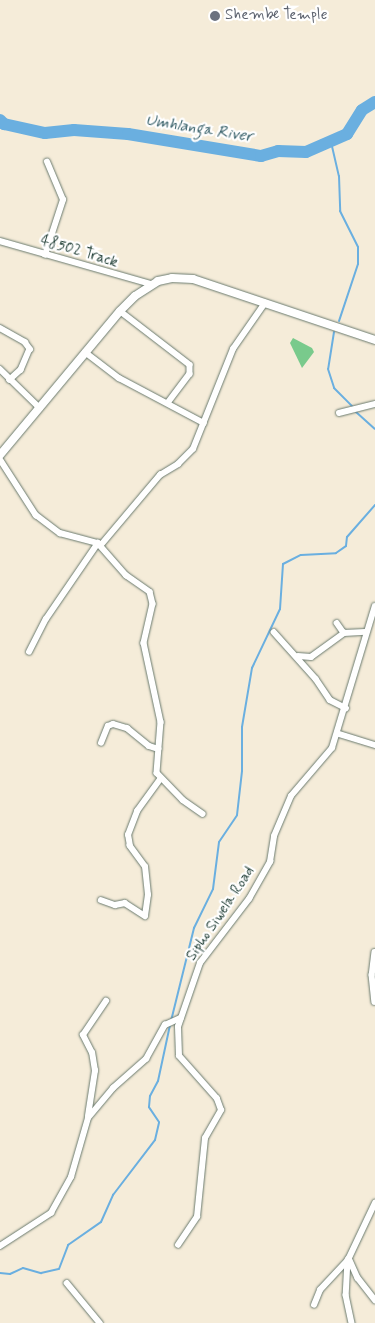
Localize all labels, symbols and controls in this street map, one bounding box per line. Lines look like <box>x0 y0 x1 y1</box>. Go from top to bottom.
place label: Shembe Temple <box>225 7 328 25</box>
marker: Shembe Temple <box>209 10 221 22</box>
water label: Umhlanga River <box>145 111 253 147</box>
street label: 48502 Track <box>38 232 120 272</box>
street label: Sipho Siwela Road <box>183 863 259 965</box>

